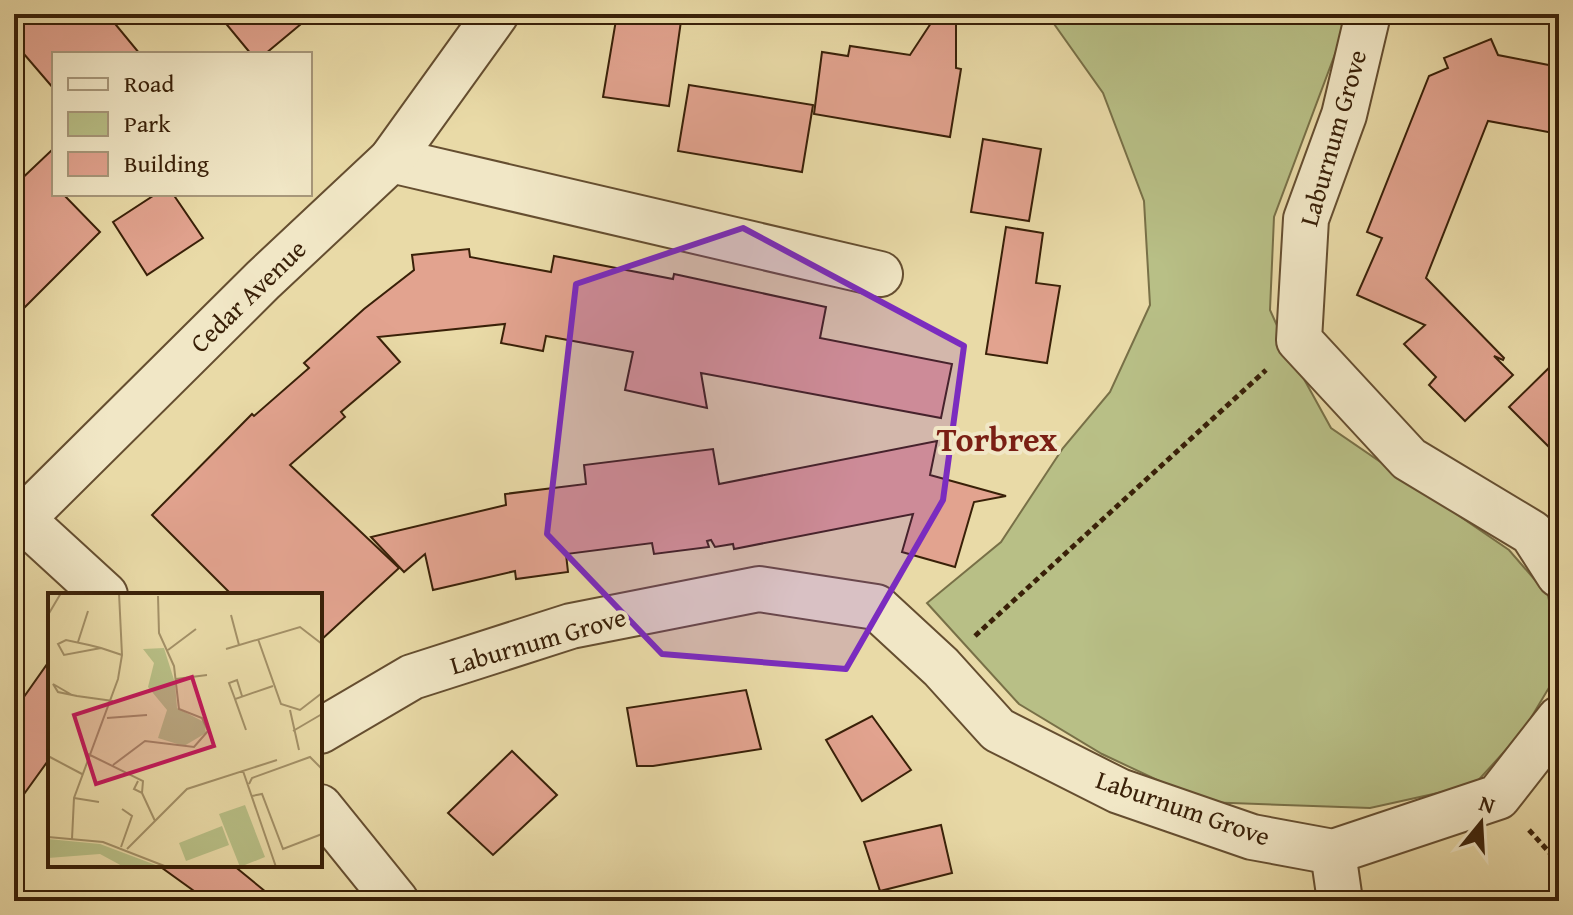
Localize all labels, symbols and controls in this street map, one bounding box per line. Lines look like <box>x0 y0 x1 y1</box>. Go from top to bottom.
street label: Laburnum Grove <box>1289 45 1376 231</box>
legend <box>52 52 312 196</box>
text: Road <box>124 66 174 101</box>
text: Park <box>124 106 171 141</box>
text: Building <box>124 146 209 181</box>
street label: Cedar Avenue <box>181 230 315 361</box>
district label: Torbrex <box>937 414 1057 463</box>
inset map <box>48 593 322 867</box>
street label: Laburnum Grove <box>445 597 631 684</box>
street label: Laburnum Grove <box>1091 760 1275 856</box>
north arrow <box>1441 783 1521 863</box>
text: N <box>1475 786 1499 822</box>

